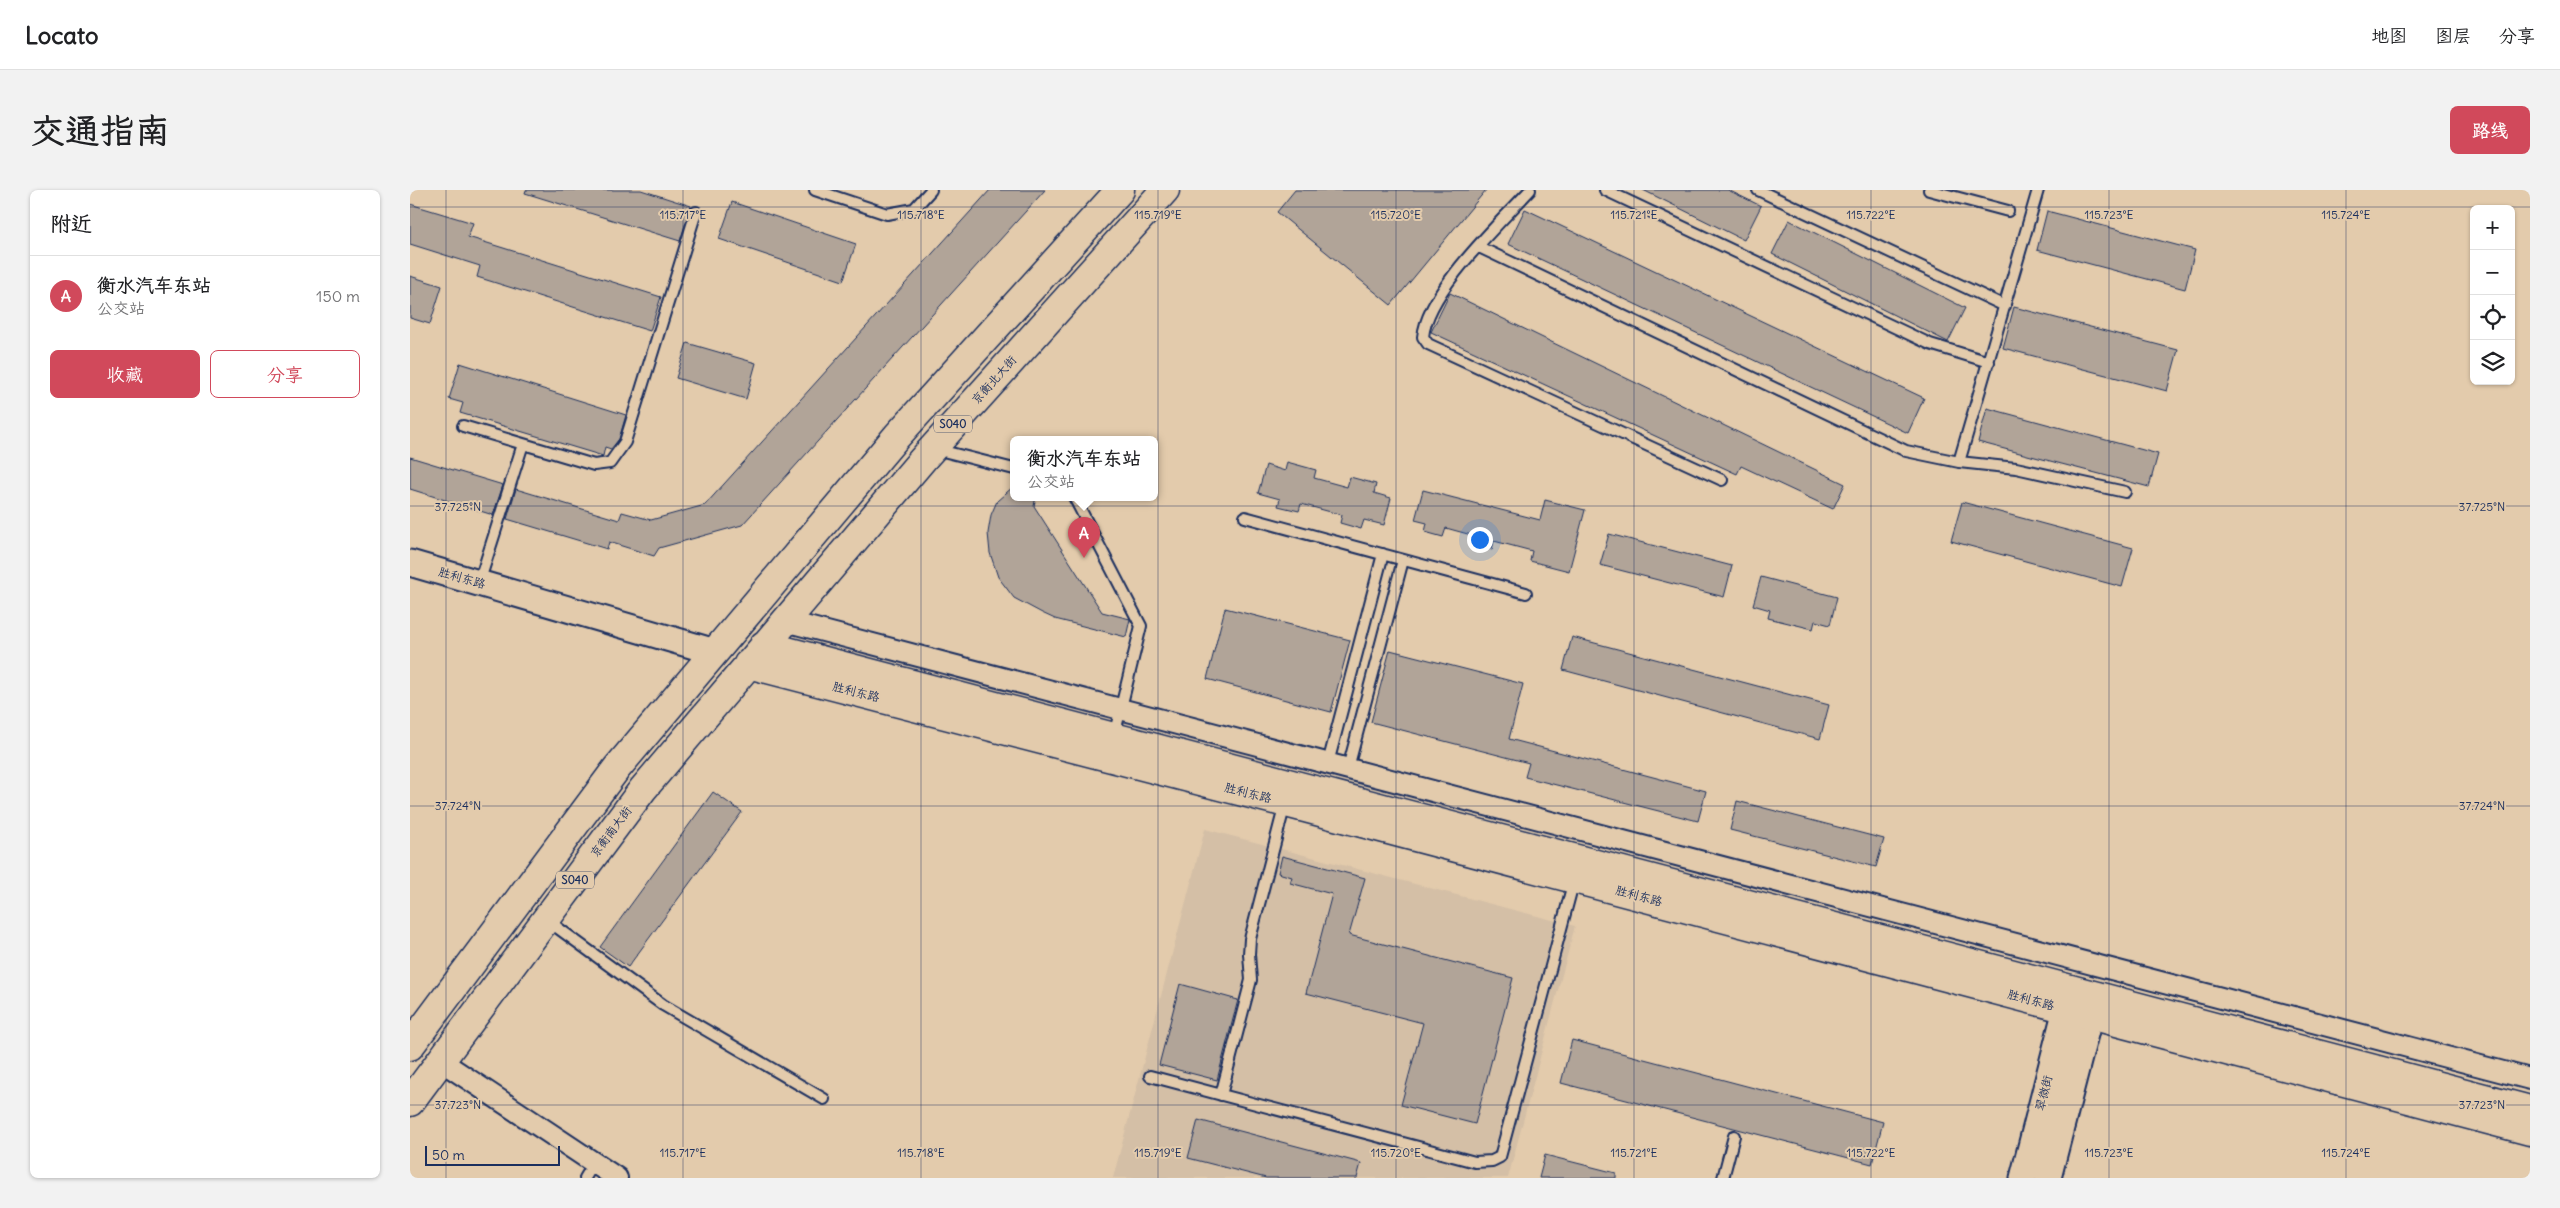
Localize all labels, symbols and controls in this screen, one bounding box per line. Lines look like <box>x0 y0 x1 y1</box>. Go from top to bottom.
text: Locato <box>25 20 99 50</box>
text: 地图 <box>2371 24 2407 47</box>
text: 图层 <box>2435 24 2471 47</box>
text: 分享 <box>2499 24 2535 47</box>
button: 路线 <box>2450 106 2530 154</box>
text: 交通指南 <box>30 108 170 152</box>
map controls <box>2470 205 2515 385</box>
button: + <box>2470 205 2515 250</box>
text: 115.717°E <box>660 207 706 222</box>
text: 115.718°E <box>897 207 945 222</box>
text: 115.719°E <box>1134 207 1182 222</box>
text: 115.720°E <box>1371 207 1421 222</box>
text: 115.721°E <box>1610 207 1658 222</box>
text: 115.722°E <box>1846 207 1896 222</box>
text: 115.723°E <box>2084 207 2134 222</box>
text: 115.724°E <box>2321 207 2371 222</box>
text: 附近 <box>50 210 92 237</box>
button: − <box>2470 250 2515 295</box>
text: 衡水汽车东站 <box>97 273 211 297</box>
text: A <box>61 286 71 306</box>
text: 150 m <box>316 286 360 306</box>
button: locate <box>2470 295 2515 340</box>
text: 公交站 <box>97 298 145 318</box>
button: layers <box>2470 340 2515 385</box>
button: 收藏 <box>50 350 200 398</box>
button: 分享 <box>210 350 360 398</box>
street label: 京衡北大街 <box>968 352 1019 407</box>
road number: S040 <box>934 415 972 432</box>
popup <box>1010 436 1158 501</box>
text: 衡水汽车东站 <box>1027 446 1141 470</box>
text: 公交站 <box>1027 471 1075 491</box>
text: 37.725°N <box>435 499 481 514</box>
text: 37.725°N <box>2459 499 2505 514</box>
pin: A <box>1068 517 1100 558</box>
your location <box>1467 527 1493 553</box>
street label: 胜利东路 <box>436 563 487 591</box>
street label: 胜利东路 <box>830 678 881 705</box>
street label: 胜利东路 <box>1222 779 1273 806</box>
text: 37.724°N <box>435 798 481 813</box>
text: 37.724°N <box>2459 798 2505 813</box>
street label: 京衡南大街 <box>587 803 635 860</box>
road number: S040 <box>556 872 594 888</box>
street label: 胜利东路 <box>1613 882 1664 909</box>
street label: 胜利东路 <box>2005 986 2056 1013</box>
street label: 翠微街 <box>2032 1074 2055 1112</box>
text: 37.723°N <box>435 1097 481 1112</box>
text: 37.723°N <box>2459 1097 2505 1112</box>
scale bar <box>425 1143 560 1166</box>
text: 115.717°E <box>660 1145 706 1160</box>
text: 115.718°E <box>897 1145 945 1160</box>
text: 115.719°E <box>1134 1145 1182 1160</box>
text: 115.720°E <box>1371 1145 1421 1160</box>
text: 115.721°E <box>1610 1145 1658 1160</box>
text: 115.722°E <box>1846 1145 1896 1160</box>
text: 115.723°E <box>2084 1145 2134 1160</box>
text: 115.724°E <box>2321 1145 2371 1160</box>
text: 50 m <box>432 1146 465 1164</box>

